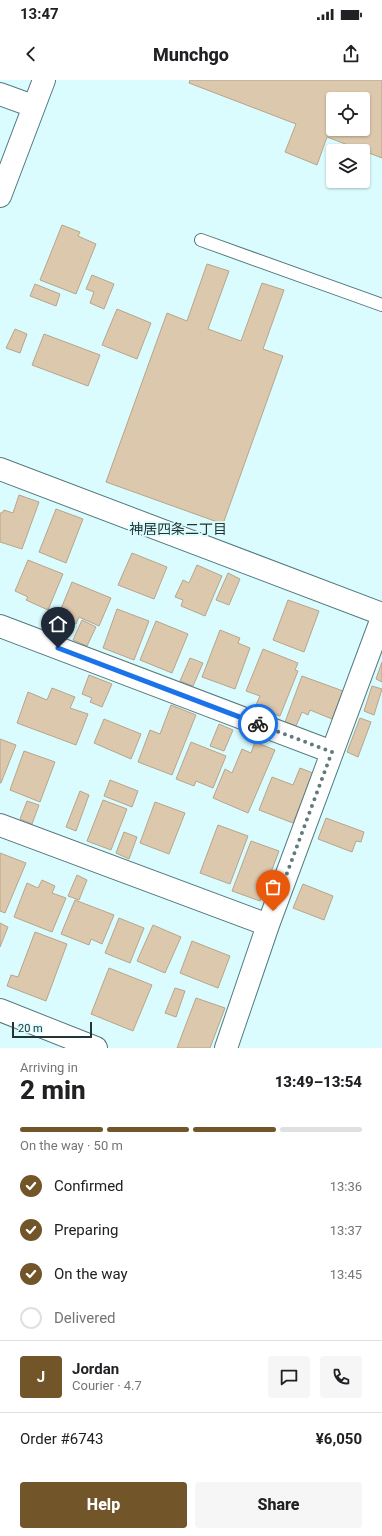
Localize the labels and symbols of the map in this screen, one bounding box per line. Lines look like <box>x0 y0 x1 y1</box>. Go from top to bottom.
district label: 神居四条二丁目 <box>129 521 227 537</box>
pin <box>41 607 75 648</box>
courier <box>238 704 278 744</box>
pin <box>256 870 290 911</box>
scale bar <box>12 1020 92 1039</box>

